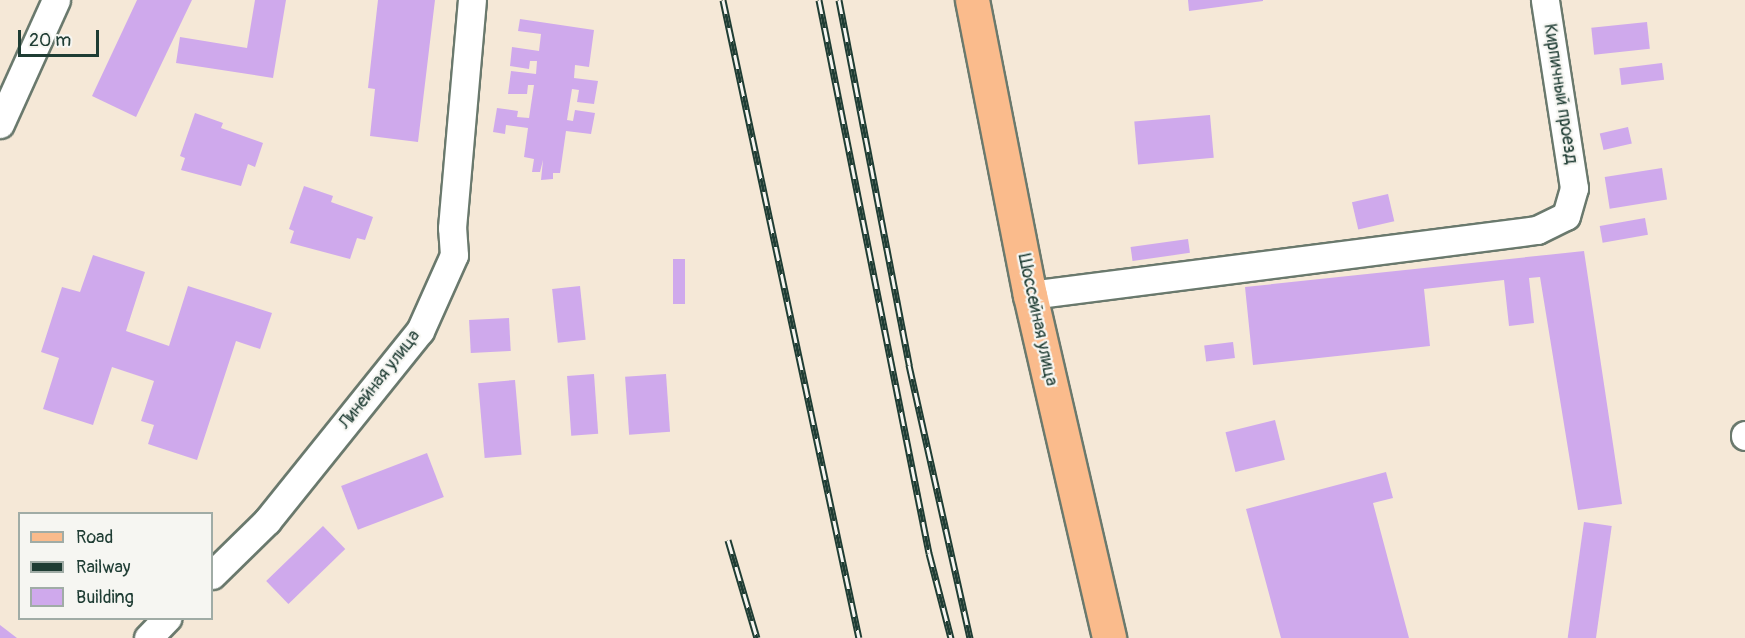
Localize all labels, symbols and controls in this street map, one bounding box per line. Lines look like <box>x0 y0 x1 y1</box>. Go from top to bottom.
scale bar <box>21 18 102 56</box>
street label: Кирпичный проезд <box>1538 22 1582 166</box>
text: 20 m <box>29 29 71 52</box>
street label: Шоссейная улица <box>1012 252 1062 388</box>
street label: Линейная улица <box>335 326 425 434</box>
legend <box>18 512 213 620</box>
text: Road <box>76 526 113 549</box>
text: Railway <box>76 556 131 579</box>
text: Building <box>76 586 134 609</box>

